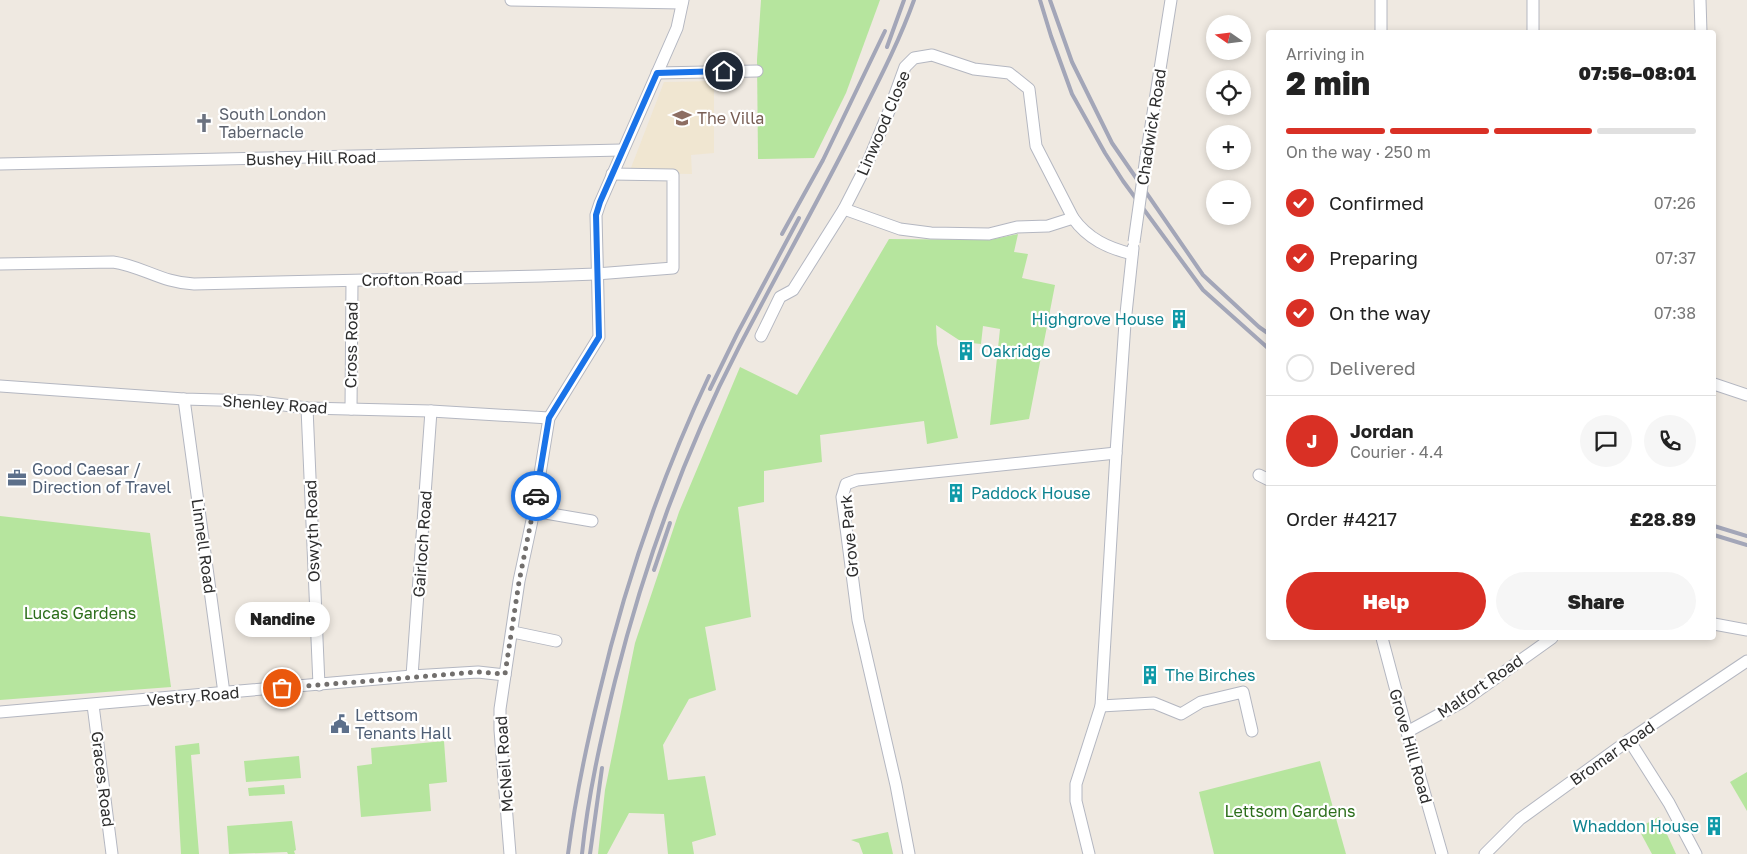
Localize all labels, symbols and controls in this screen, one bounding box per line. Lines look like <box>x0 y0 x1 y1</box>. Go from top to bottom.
north arrow <box>1206 15 1251 60</box>
map controls <box>1206 15 1251 225</box>
text: Arriving in <box>1286 44 1365 64</box>
pin <box>703 50 745 92</box>
icon: home <box>710 57 738 85</box>
text: 07:56–08:01 <box>1578 61 1696 84</box>
text: 2 min <box>1286 64 1370 102</box>
street label: Linwood Close <box>852 67 914 179</box>
street label: Chadwick Road <box>1132 67 1170 187</box>
button: locate <box>1206 70 1251 115</box>
place label: South London Tabernacle <box>219 104 326 142</box>
school or university icon: The Villa <box>671 107 693 129</box>
place label: The Villa <box>697 108 764 128</box>
church icon: South London Tabernacle <box>193 112 215 134</box>
button: + <box>1206 125 1251 170</box>
text: On the way · 250 m <box>1286 142 1431 162</box>
street label: Bushey Hill Road <box>246 147 376 169</box>
button: − <box>1206 180 1251 225</box>
icon: check <box>1286 189 1314 217</box>
text: Confirmed <box>1329 191 1424 214</box>
text: 07:26 <box>1654 193 1696 213</box>
icon: check <box>1286 244 1314 272</box>
text: Preparing <box>1329 246 1418 269</box>
text: 07:37 <box>1655 248 1696 268</box>
street label: Crofton Road <box>361 268 463 290</box>
icon: check <box>1286 299 1314 327</box>
street label: Cross Road <box>340 301 362 389</box>
text: On the way <box>1329 301 1431 324</box>
text: 07:38 <box>1654 303 1696 323</box>
building icon: Highgrove House <box>1168 308 1190 330</box>
place label: Highgrove House <box>1032 309 1164 329</box>
building icon: Oakridge <box>955 340 977 362</box>
place label: Oakridge <box>981 341 1050 361</box>
text: Delivered <box>1329 356 1416 379</box>
street label: Shenley Road <box>222 390 328 418</box>
button: chat <box>1580 415 1632 467</box>
button: phone <box>1644 415 1696 467</box>
text: Jordan <box>1350 419 1414 442</box>
text: J <box>1307 429 1317 452</box>
text: Courier · 4.4 <box>1350 442 1443 462</box>
place label: Good Caesar / Direction of Travel <box>32 459 171 497</box>
office icon: Good Caesar / Direction of Travel <box>6 467 28 489</box>
courier <box>511 471 561 521</box>
street label: Oswyth Road <box>300 479 324 583</box>
icon: car <box>522 482 550 510</box>
building icon: Paddock House <box>945 482 967 504</box>
place label: Paddock House <box>971 483 1091 503</box>
street label: Gairloch Road <box>408 490 436 598</box>
street label: Grove Park <box>835 494 863 578</box>
street label: Linnell Road <box>187 497 221 595</box>
text: Order #4217 <box>1286 507 1397 530</box>
text: £28.89 <box>1629 507 1696 530</box>
button: Help <box>1286 572 1486 630</box>
button: Share <box>1496 572 1696 630</box>
park label: Lucas Gardens <box>24 603 136 623</box>
callout: Nandine <box>234 603 330 638</box>
text: Nandine <box>250 609 315 629</box>
street label: Malfort Road <box>1433 650 1527 722</box>
building icon: The Birches <box>1139 664 1161 686</box>
place label: The Birches <box>1165 665 1255 685</box>
pin <box>261 667 303 709</box>
icon: bag <box>268 674 296 702</box>
street label: Vestry Road <box>146 682 240 710</box>
street label: Grove Hill Road <box>1385 686 1437 806</box>
place label: Lettsom Tenants Hall <box>355 705 452 743</box>
public building icon: Lettsom Tenants Hall <box>329 713 351 735</box>
street label: McNeil Road <box>491 715 517 813</box>
street label: Bromar Road <box>1566 716 1658 790</box>
street label: Graces Road <box>87 730 119 828</box>
park label: Lettsom Gardens <box>1225 801 1355 821</box>
building icon: Whaddon House <box>1703 815 1725 837</box>
place label: Whaddon House <box>1572 816 1699 836</box>

